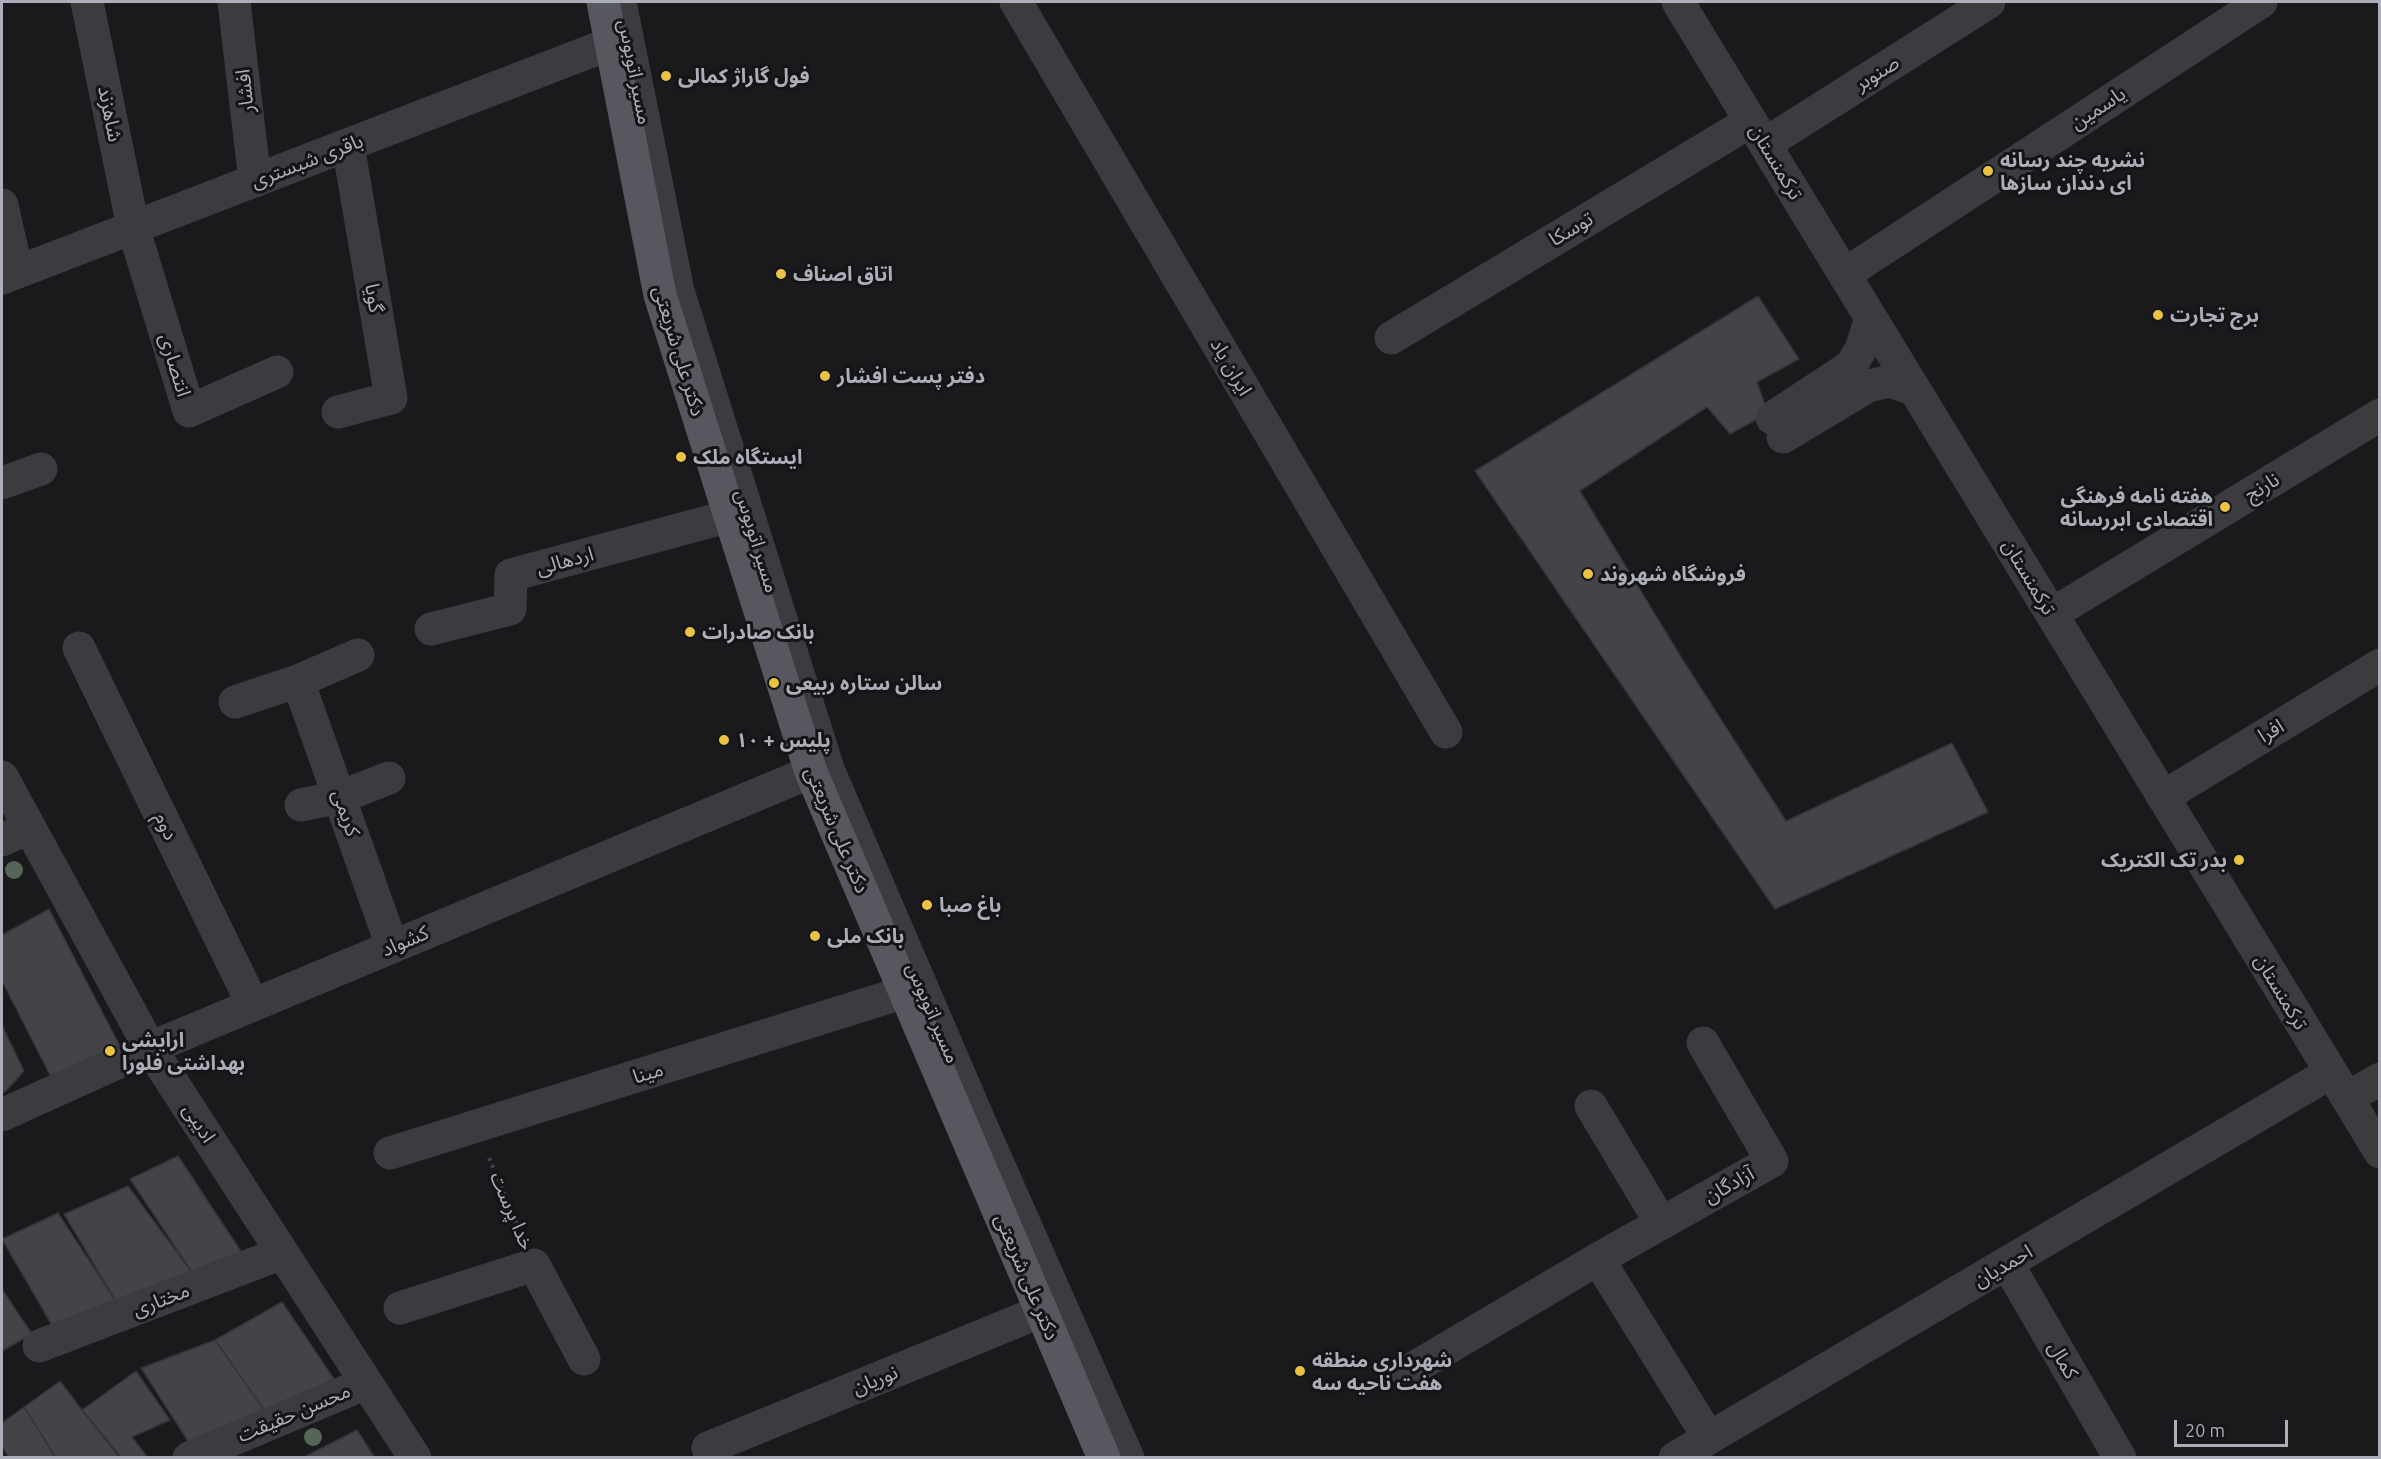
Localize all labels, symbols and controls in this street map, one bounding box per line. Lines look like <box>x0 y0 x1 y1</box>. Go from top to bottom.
street label: مسیر اتوبوس <box>613 17 657 127</box>
street label: صنوبر <box>1850 50 1904 96</box>
place label: فول گاراژ کمالی <box>678 64 809 88</box>
street label: افشار <box>231 68 259 114</box>
marker: فول گاراژ کمالی <box>659 69 673 83</box>
street label: یاسمین <box>2066 81 2130 135</box>
street label: شاهزند <box>93 84 127 144</box>
street label: ترکمنستان <box>1744 120 1808 204</box>
street label: باقری شبستری <box>248 129 366 193</box>
place label: نشریه چند رسانه ای دندان سازها <box>2000 148 2145 195</box>
marker: نشریه چند رسانه ای دندان سازها <box>1981 164 1995 178</box>
street label: توسکا <box>1545 207 1597 251</box>
place label: اتاق اصناف <box>793 262 893 286</box>
marker: اتاق اصناف <box>774 267 788 281</box>
street label: گویا <box>360 281 388 315</box>
street label: دکتر علی شریعتی <box>648 283 710 419</box>
place label: برج تجارت <box>2170 303 2259 327</box>
marker: برج تجارت <box>2151 308 2165 322</box>
street label: انتصاری <box>154 330 196 400</box>
street label: ایران یاد <box>1205 334 1257 400</box>
place label: دفتر پست افشار <box>837 364 985 388</box>
marker: دفتر پست افشار <box>818 369 832 383</box>
place label: ایستگاه ملک <box>693 445 802 469</box>
marker: ایستگاه ملک <box>674 450 688 464</box>
street label: نارنج <box>2240 467 2284 507</box>
place label: هفته نامه فرهنگی اقتصادی ابررسانه <box>2060 484 2213 531</box>
street label: مسیر اتوبوس <box>730 487 784 595</box>
marker: هفته نامه فرهنگی اقتصادی ابررسانه <box>2218 500 2232 514</box>
street label: ترکمنستان <box>1997 535 2061 619</box>
street label: اردهالی <box>534 542 596 580</box>
place label: فروشگاه شهروند <box>1600 562 1746 586</box>
marker: فروشگاه شهروند <box>1581 567 1595 581</box>
place label: بانک صادرات <box>702 620 815 644</box>
marker: بانک صادرات <box>683 625 697 639</box>
place label: سالن ستاره ربیعی <box>786 671 942 695</box>
marker: سالن ستاره ربیعی <box>767 676 781 690</box>
street label: افرا <box>2254 714 2288 748</box>
place label: پلیس + ۱۰ <box>736 728 831 752</box>
marker: پلیس + ۱۰ <box>717 733 731 747</box>
street label: دکتر علی شریعتی <box>800 763 874 897</box>
street label: کریمی <box>327 786 365 840</box>
street label: دوم <box>149 808 183 844</box>
place label: بدر تک الکتریک <box>2101 848 2227 872</box>
marker: بدر تک الکتریک <box>2232 853 2246 867</box>
place label: باغ صبا <box>939 893 1001 917</box>
marker: باغ صبا <box>920 898 934 912</box>
street label: کشواد <box>378 920 432 962</box>
place label: بانک ملی <box>827 924 904 948</box>
marker: بانک ملی <box>808 929 822 943</box>
street label: ترکمنستان <box>2249 950 2313 1034</box>
street label: مسیر اتوبوس <box>901 959 965 1067</box>
place label: ارایشی بهداشتی فلورا <box>122 1028 245 1075</box>
marker: ارایشی بهداشتی فلورا <box>103 1044 117 1058</box>
street label: مینا <box>630 1057 666 1089</box>
street label: ادیبی <box>178 1099 220 1147</box>
street label: آزادگان <box>1700 1162 1758 1208</box>
street label: خدا پرست <box>485 1168 539 1254</box>
street label: دکتر علی شریعتی <box>990 1210 1064 1344</box>
street label: احمدیان <box>1969 1240 2037 1292</box>
street label: مختاری <box>129 1278 193 1322</box>
street label: کمال <box>2043 1337 2083 1383</box>
place label: شهرداری منطقه هفت ناحیه سه <box>1312 1348 1452 1395</box>
street label: نوریان <box>849 1360 901 1400</box>
marker: شهرداری منطقه هفت ناحیه سه <box>1293 1364 1307 1378</box>
street label: محسن حقیقت <box>234 1378 354 1448</box>
scale bar <box>2177 1408 2291 1446</box>
text: 20 m <box>2185 1420 2225 1440</box>

